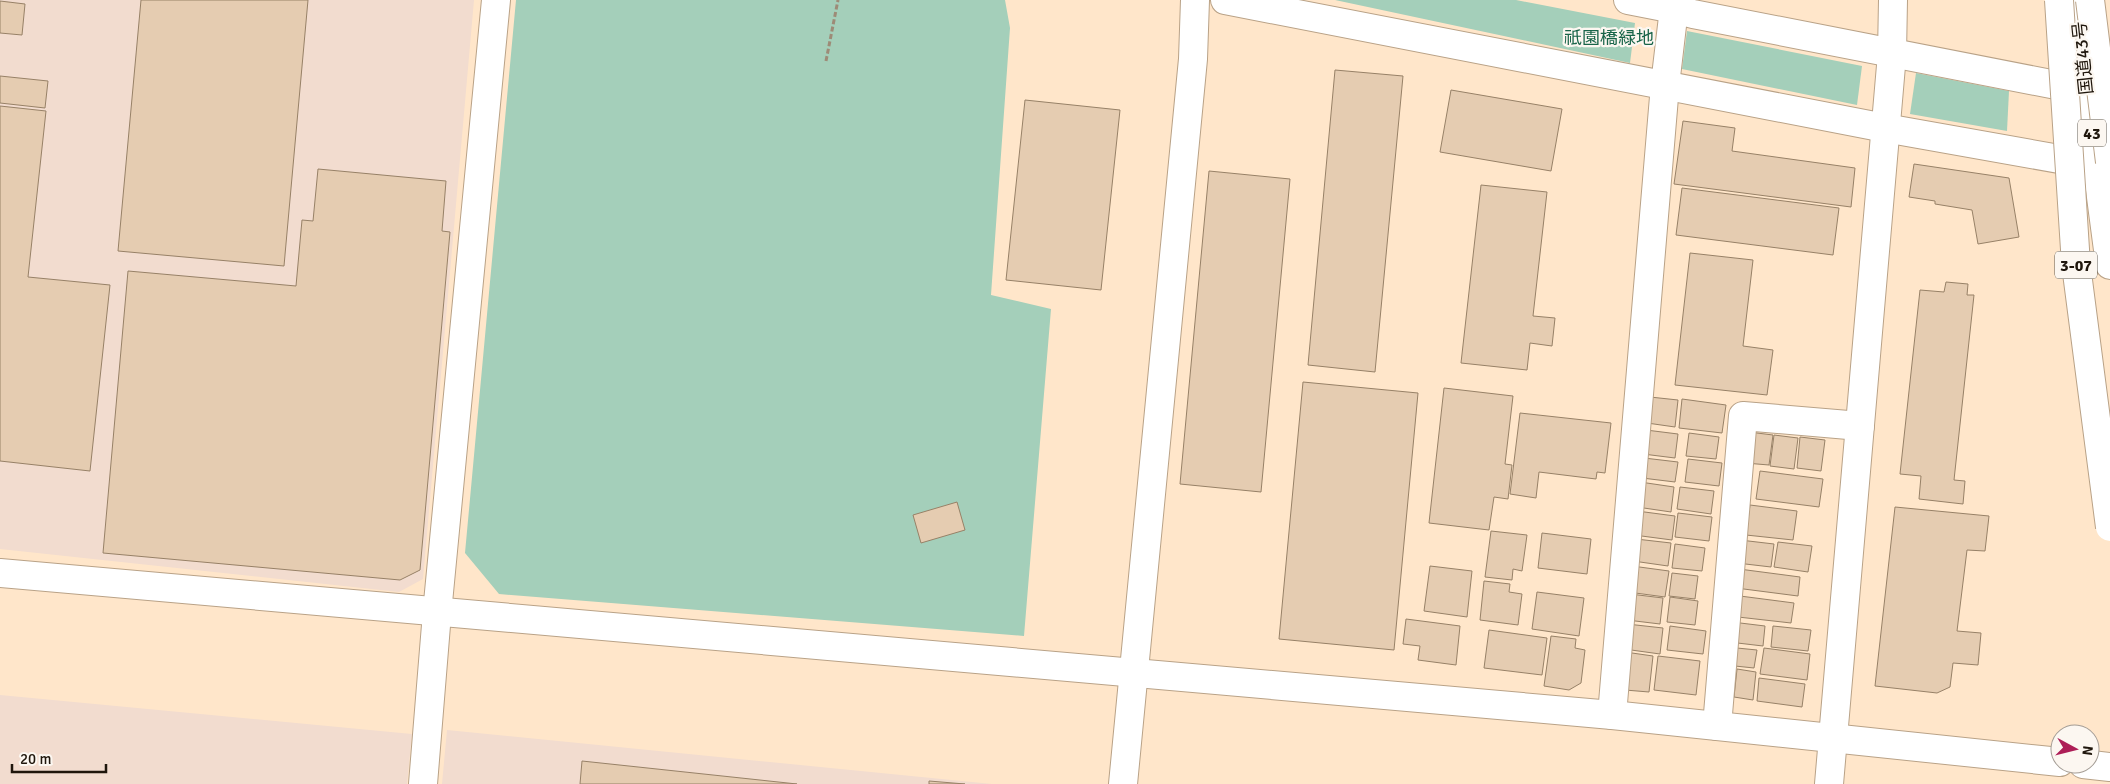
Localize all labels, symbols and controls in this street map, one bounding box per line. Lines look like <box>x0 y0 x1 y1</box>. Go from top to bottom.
street label: 国道43号 <box>2068 20 2098 96</box>
park label: 祇園橋緑地 <box>1564 27 1654 49</box>
road number: 43 <box>2078 120 2106 146</box>
road number: 3-07 <box>2055 252 2097 278</box>
north arrow <box>2050 724 2100 774</box>
scale bar <box>12 742 106 774</box>
text: N <box>2078 745 2096 756</box>
text: 20 m <box>20 750 51 768</box>

